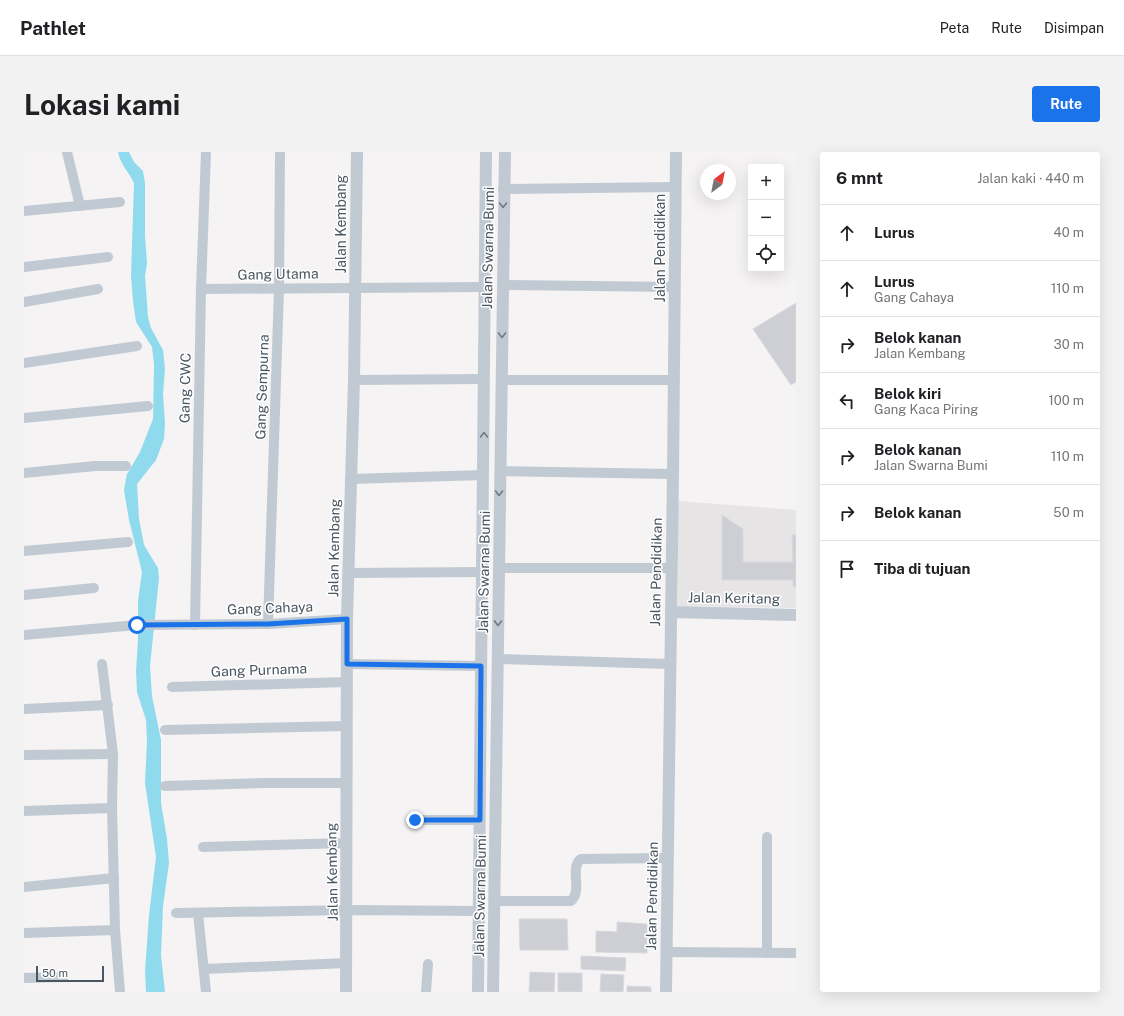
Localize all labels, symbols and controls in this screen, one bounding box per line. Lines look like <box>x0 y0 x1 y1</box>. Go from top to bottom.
text: Pathlet <box>20 17 86 39</box>
text: Peta <box>940 20 969 36</box>
text: Rute <box>991 20 1022 36</box>
text: Disimpan <box>1044 20 1104 36</box>
button: Rute <box>1032 86 1100 122</box>
text: Lokasi kami <box>24 88 180 121</box>
north arrow <box>700 164 736 200</box>
map controls <box>748 164 784 272</box>
button: + <box>748 164 784 200</box>
text: 6 mnt <box>836 168 883 188</box>
text: Jalan kaki · 440 m <box>977 171 1084 186</box>
street label: Jalan Kembang <box>333 174 349 273</box>
street label: Jalan Swarna Bumi <box>479 187 497 309</box>
street label: Jalan Pendidikan <box>652 194 668 302</box>
button: − <box>748 200 784 236</box>
one-way arrow <box>499 202 507 208</box>
icon: ahead <box>836 222 858 244</box>
text: Lurus <box>874 224 915 241</box>
text: 40 m <box>1053 225 1084 240</box>
button: locate <box>748 236 784 272</box>
street label: Gang Utama <box>237 265 319 283</box>
text: Lurus <box>874 273 915 290</box>
icon: ahead <box>836 278 858 300</box>
text: 110 m <box>1051 281 1084 296</box>
text: Gang Cahaya <box>874 290 954 305</box>
text: Belok kanan <box>874 329 961 346</box>
one-way arrow <box>498 332 506 338</box>
street label: Gang Sempurna <box>252 334 272 440</box>
icon: right <box>836 334 858 356</box>
text: 30 m <box>1054 337 1084 352</box>
text: Jalan Kembang <box>874 346 966 361</box>
street label: Gang CWC <box>176 353 194 423</box>
text: Belok kiri <box>874 385 941 402</box>
icon: left <box>836 390 858 412</box>
text: 100 m <box>1048 393 1084 408</box>
text: Gang Kaca Piring <box>874 402 978 417</box>
one-way arrow <box>480 432 488 438</box>
text: Belok kanan <box>874 441 961 458</box>
icon: right <box>836 446 858 468</box>
text: 110 m <box>1051 449 1084 464</box>
text: Jalan Swarna Bumi <box>874 458 988 473</box>
one-way arrow <box>495 490 503 496</box>
street label: Jalan Kembang <box>325 498 343 597</box>
icon: right <box>836 502 858 524</box>
text: Belok kanan <box>874 504 961 521</box>
text: 50 m <box>1053 505 1084 520</box>
street label: Jalan Swarna Bumi <box>475 511 493 633</box>
street label: Jalan Pendidikan <box>647 517 665 627</box>
icon: arrive <box>836 558 858 580</box>
text: Tiba di tujuan <box>874 560 970 577</box>
street label: Jalan Keritang <box>688 589 781 607</box>
street label: Gang Cahaya <box>227 599 313 617</box>
route start <box>128 616 146 634</box>
one-way arrow <box>494 620 502 626</box>
street label: Gang Purnama <box>211 660 307 680</box>
route end <box>406 811 424 829</box>
street label: Jalan Kembang <box>323 822 341 921</box>
street label: Jalan Swarna Bumi <box>471 835 489 957</box>
street label: Jalan Pendidikan <box>643 841 661 951</box>
scale bar <box>36 964 104 983</box>
text: 50 m <box>42 967 68 979</box>

